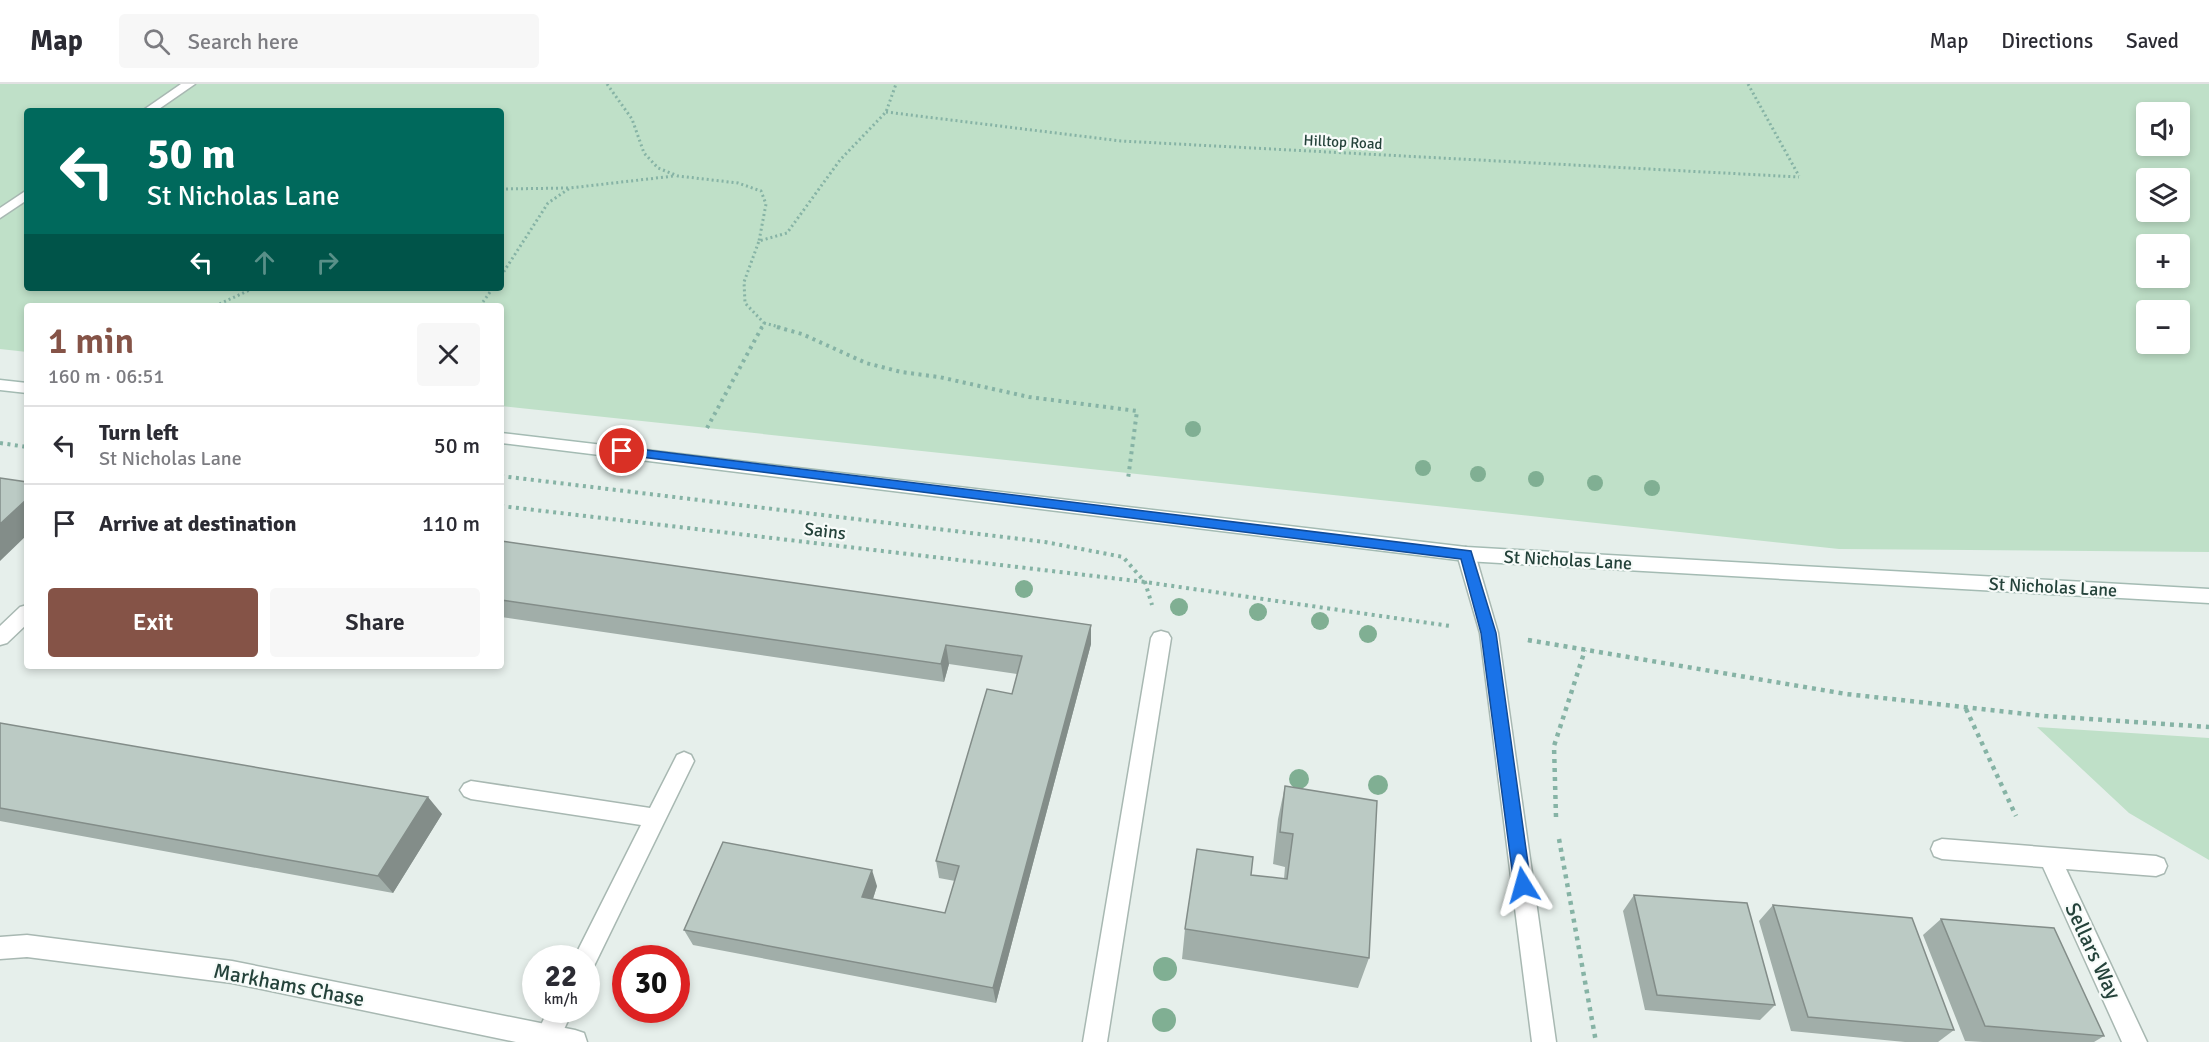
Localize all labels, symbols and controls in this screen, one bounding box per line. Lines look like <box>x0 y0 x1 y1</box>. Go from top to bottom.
search box <box>119 14 539 68</box>
text: Map <box>30 24 83 58</box>
icon: search <box>140 25 173 58</box>
text: Search here <box>188 28 299 55</box>
text: Map <box>1930 28 1968 54</box>
text: Directions <box>2001 28 2093 54</box>
text: Saved <box>2126 28 2179 54</box>
map controls <box>2136 102 2190 354</box>
button: sound <box>2136 102 2190 156</box>
text: 50 m <box>147 129 236 180</box>
street label: Hilltop Road <box>1303 131 1383 153</box>
icon: left <box>48 132 126 210</box>
button: layers <box>2136 168 2190 222</box>
text: St Nicholas Lane <box>147 180 340 213</box>
button: + <box>2136 234 2190 288</box>
icon: left <box>185 246 218 279</box>
icon: ahead <box>248 246 281 279</box>
icon: right <box>311 246 344 279</box>
button: − <box>2136 300 2190 354</box>
text: 1 min <box>48 319 134 364</box>
button: close <box>417 323 480 386</box>
text: 160 m · 06:51 <box>48 364 164 389</box>
text: Turn left <box>99 419 179 446</box>
pin <box>596 425 647 476</box>
icon: left <box>48 429 81 462</box>
text: 50 m <box>434 432 480 459</box>
icon: arrive <box>605 434 638 467</box>
text: St Nicholas Lane <box>99 446 242 471</box>
icon: arrive <box>48 507 81 540</box>
text: Arrive at destination <box>99 510 296 537</box>
text: 110 m <box>422 510 480 537</box>
street label: Sains <box>803 518 847 544</box>
street label: St Nicholas Lane <box>1503 546 1633 574</box>
street label: St Nicholas Lane <box>1988 573 2118 601</box>
button: Exit <box>48 588 258 657</box>
button: Share <box>270 588 480 657</box>
position arrow <box>1491 853 1555 917</box>
street label: Sellars Way <box>2059 898 2127 1004</box>
speed limit sign: 30 <box>612 945 690 1023</box>
street label: Markhams Chase <box>211 958 367 1012</box>
text: 22 <box>545 958 577 995</box>
text: km/h <box>544 990 578 1008</box>

